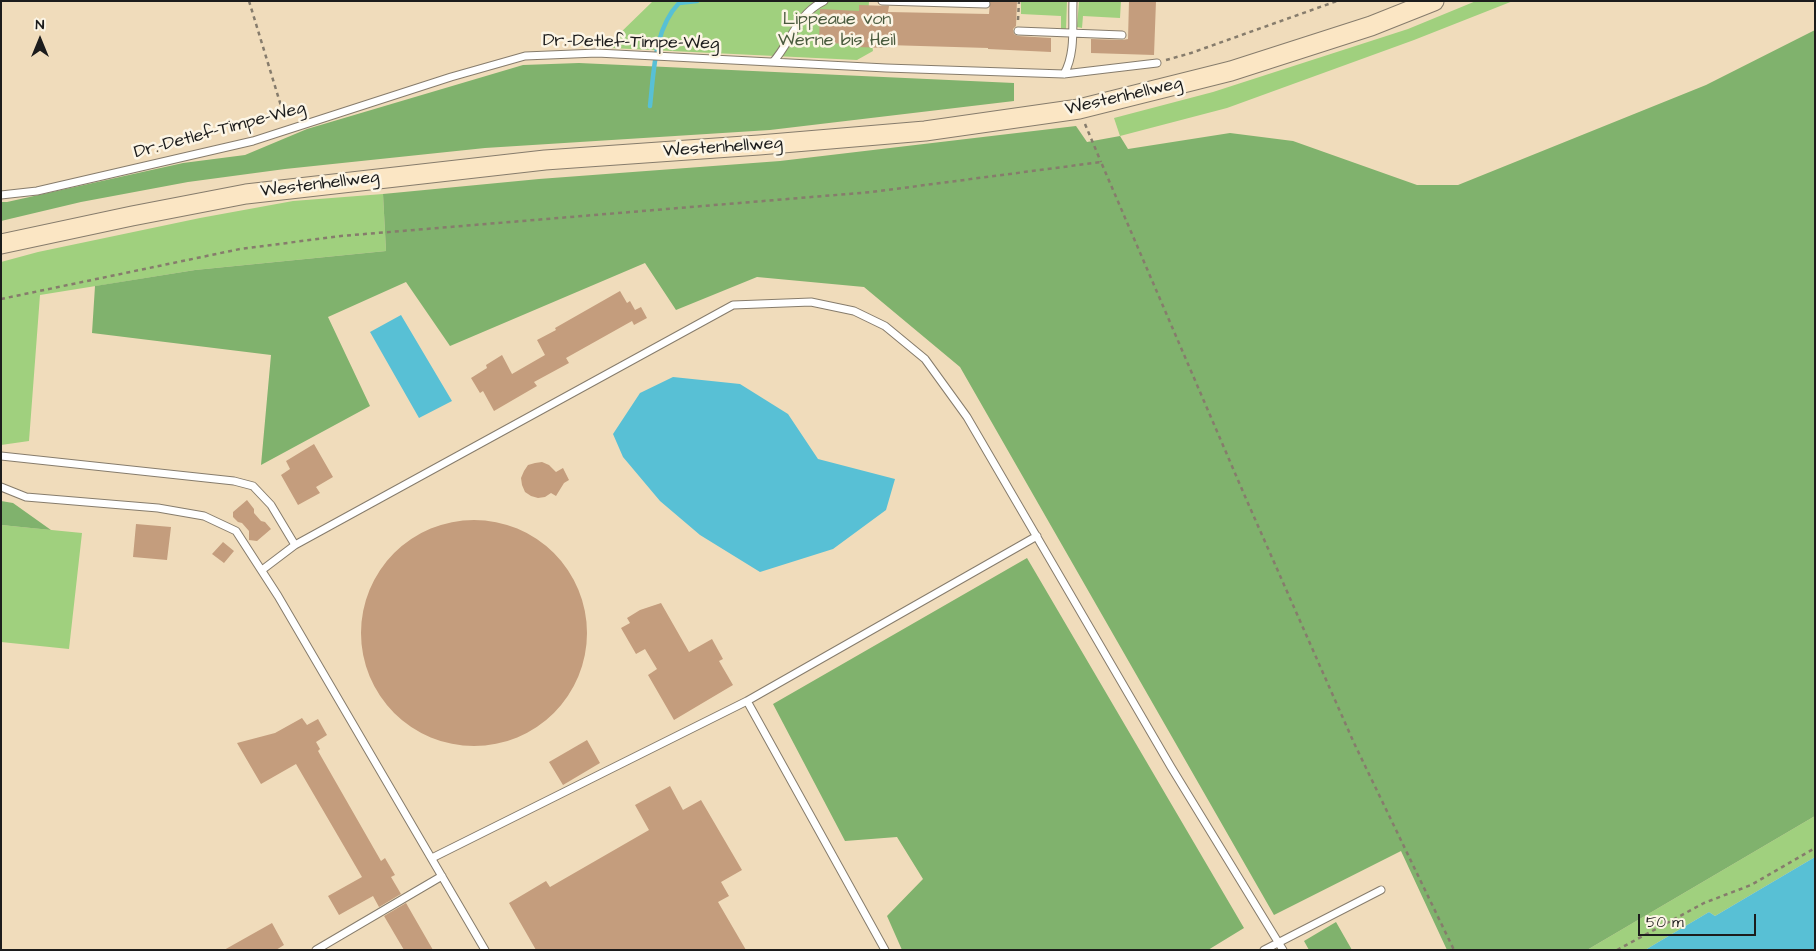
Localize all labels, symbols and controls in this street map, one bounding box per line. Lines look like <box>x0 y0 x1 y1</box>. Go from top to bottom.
park label: Lippeaue von Werne bis Heil <box>778 9 896 52</box>
north arrow <box>15 15 65 65</box>
text: N <box>36 15 44 35</box>
street label: Dr.-Detlef-Timpe-Weg <box>543 31 719 55</box>
street label: Westenhellweg <box>1063 73 1185 121</box>
street label: Dr.-Detlef-Timpe-Weg <box>132 98 308 164</box>
street label: Westenhellweg <box>663 133 783 163</box>
street label: Westenhellweg <box>259 167 381 203</box>
scale bar <box>1641 904 1758 936</box>
text: 50 m <box>1646 912 1684 933</box>

